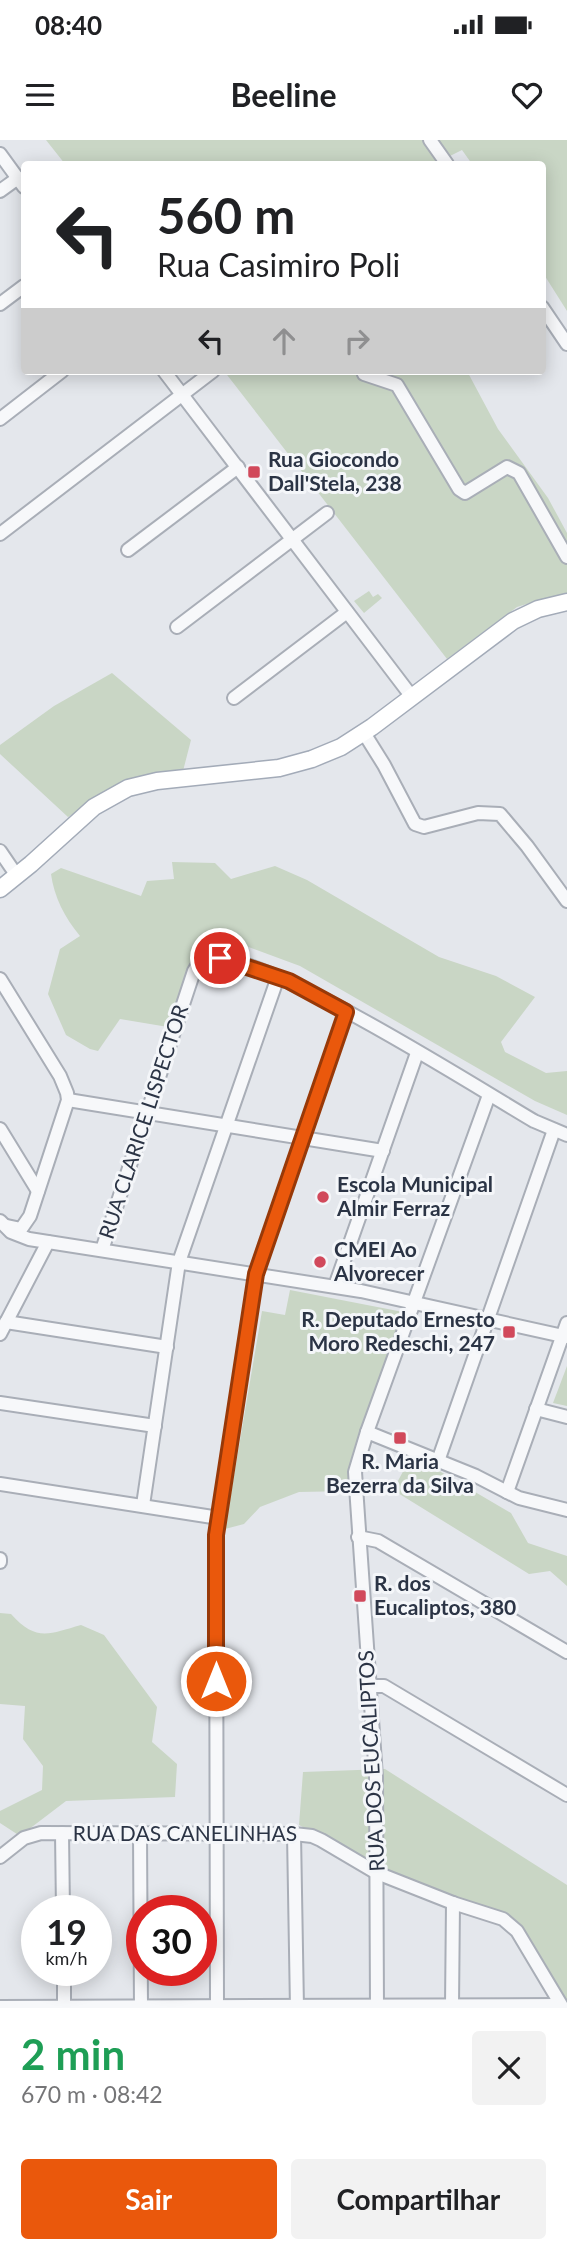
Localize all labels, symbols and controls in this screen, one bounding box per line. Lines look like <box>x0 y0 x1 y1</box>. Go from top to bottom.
text: 08:40 <box>35 9 102 41</box>
text: Beeline <box>230 75 337 114</box>
icon: menu <box>21 76 59 114</box>
icon: heart <box>508 76 546 114</box>
text: 560 m <box>157 186 295 244</box>
icon: left <box>42 189 133 280</box>
text: Rua Casimiro Poli <box>157 245 400 284</box>
icon: left <box>192 322 230 360</box>
icon: ahead <box>265 322 303 360</box>
icon: right <box>338 322 376 360</box>
place label: Rua Giocondo Dall'Stela, 238 <box>268 446 402 495</box>
marker: Rua Giocondo Dall'Stela, 238 <box>246 464 262 480</box>
pin <box>190 928 250 988</box>
icon: arrive <box>201 939 239 977</box>
street label: RUA CLARICE LISPECTOR <box>93 1000 193 1242</box>
place label: Escola Municipal Almir Ferraz <box>336 1171 493 1220</box>
marker: Escola Municipal Almir Ferraz <box>315 1189 331 1205</box>
place label: CMEI Ao Alvorecer <box>333 1236 424 1285</box>
marker: CMEI Ao Alvorecer <box>312 1254 328 1270</box>
place label: R. Deputado Ernesto Moro Redeschi, 247 <box>301 1306 495 1355</box>
marker: R. Deputado Ernesto Moro Redeschi, 247 <box>501 1324 517 1340</box>
marker: R. Maria Bezerra da Silva <box>392 1430 408 1446</box>
place label: R. Maria Bezerra da Silva <box>326 1448 474 1497</box>
place label: R. dos Eucaliptos, 380 <box>374 1570 516 1619</box>
marker: R. dos Eucaliptos, 380 <box>352 1588 368 1604</box>
position arrow <box>179 1644 253 1718</box>
street label: RUA DOS EUCALIPTOS <box>352 1650 389 1872</box>
street label: RUA DAS CANELINHAS <box>73 1820 297 1845</box>
speed limit sign: 30 <box>126 1895 217 1986</box>
text: 19 <box>46 1910 87 1952</box>
text: km/h <box>45 1947 88 1969</box>
text: 2 min <box>21 2029 125 2079</box>
button: close <box>472 2031 546 2105</box>
text: 670 m · 08:42 <box>21 2080 163 2108</box>
button: Sair <box>21 2159 277 2239</box>
button: Compartilhar <box>291 2159 546 2239</box>

